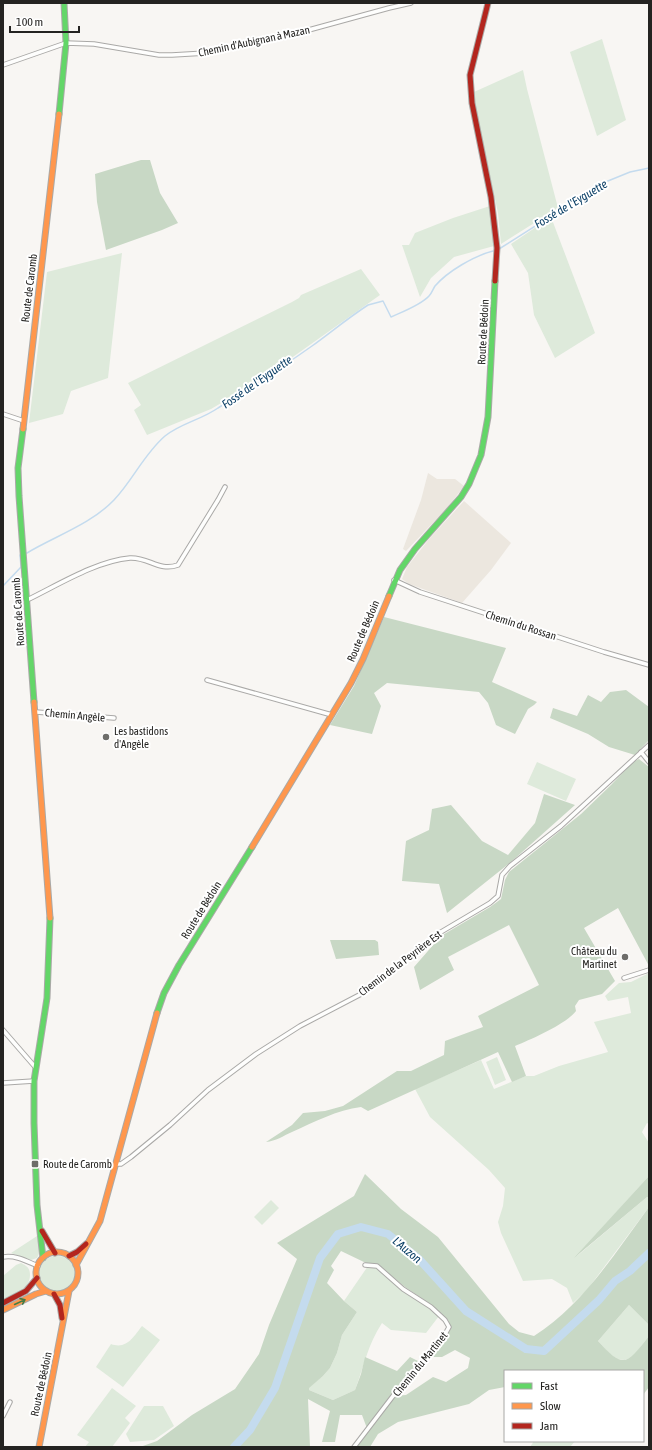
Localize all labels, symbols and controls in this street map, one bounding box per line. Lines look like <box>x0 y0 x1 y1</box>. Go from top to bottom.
scale bar <box>10 8 79 34</box>
text: 100 m <box>16 15 43 29</box>
street label: Chemin d'Aubignan à Mazan <box>197 23 311 59</box>
water label: Fossé de l'Eyguette <box>532 176 611 231</box>
street label: Route de Caromb <box>19 253 39 323</box>
street label: Route de Bédoin <box>475 299 491 365</box>
water label: Fossé de l'Eyguette <box>219 352 295 411</box>
street label: Route de Caromb <box>10 577 26 647</box>
street label: Route de Bédoin <box>345 598 381 664</box>
street label: Chemin du Rossan <box>484 608 558 642</box>
street label: Chemin Angèle <box>44 706 106 724</box>
place label: Les bastidons d'Angèle <box>114 725 168 750</box>
marker: Les bastidons d'Angèle <box>101 732 111 742</box>
street label: Route de Bédoin <box>179 879 223 941</box>
street label: Chemin de la Peyrière Est <box>356 928 444 998</box>
place label: Château du Martinet <box>571 945 617 970</box>
marker: Château du Martinet <box>620 952 630 962</box>
place label: Route de Caromb <box>43 1158 112 1170</box>
marker: Route de Caromb <box>30 1159 40 1169</box>
water label: L'Auzon <box>390 1234 424 1266</box>
one-way arrow <box>13 1298 25 1305</box>
street label: Chemin du Martinet <box>390 1329 450 1399</box>
street label: Route de Bédoin <box>28 1351 54 1417</box>
legend <box>504 1370 644 1442</box>
text: Fast <box>540 1379 558 1393</box>
text: Slow <box>540 1399 561 1413</box>
text: Jam <box>540 1419 558 1433</box>

